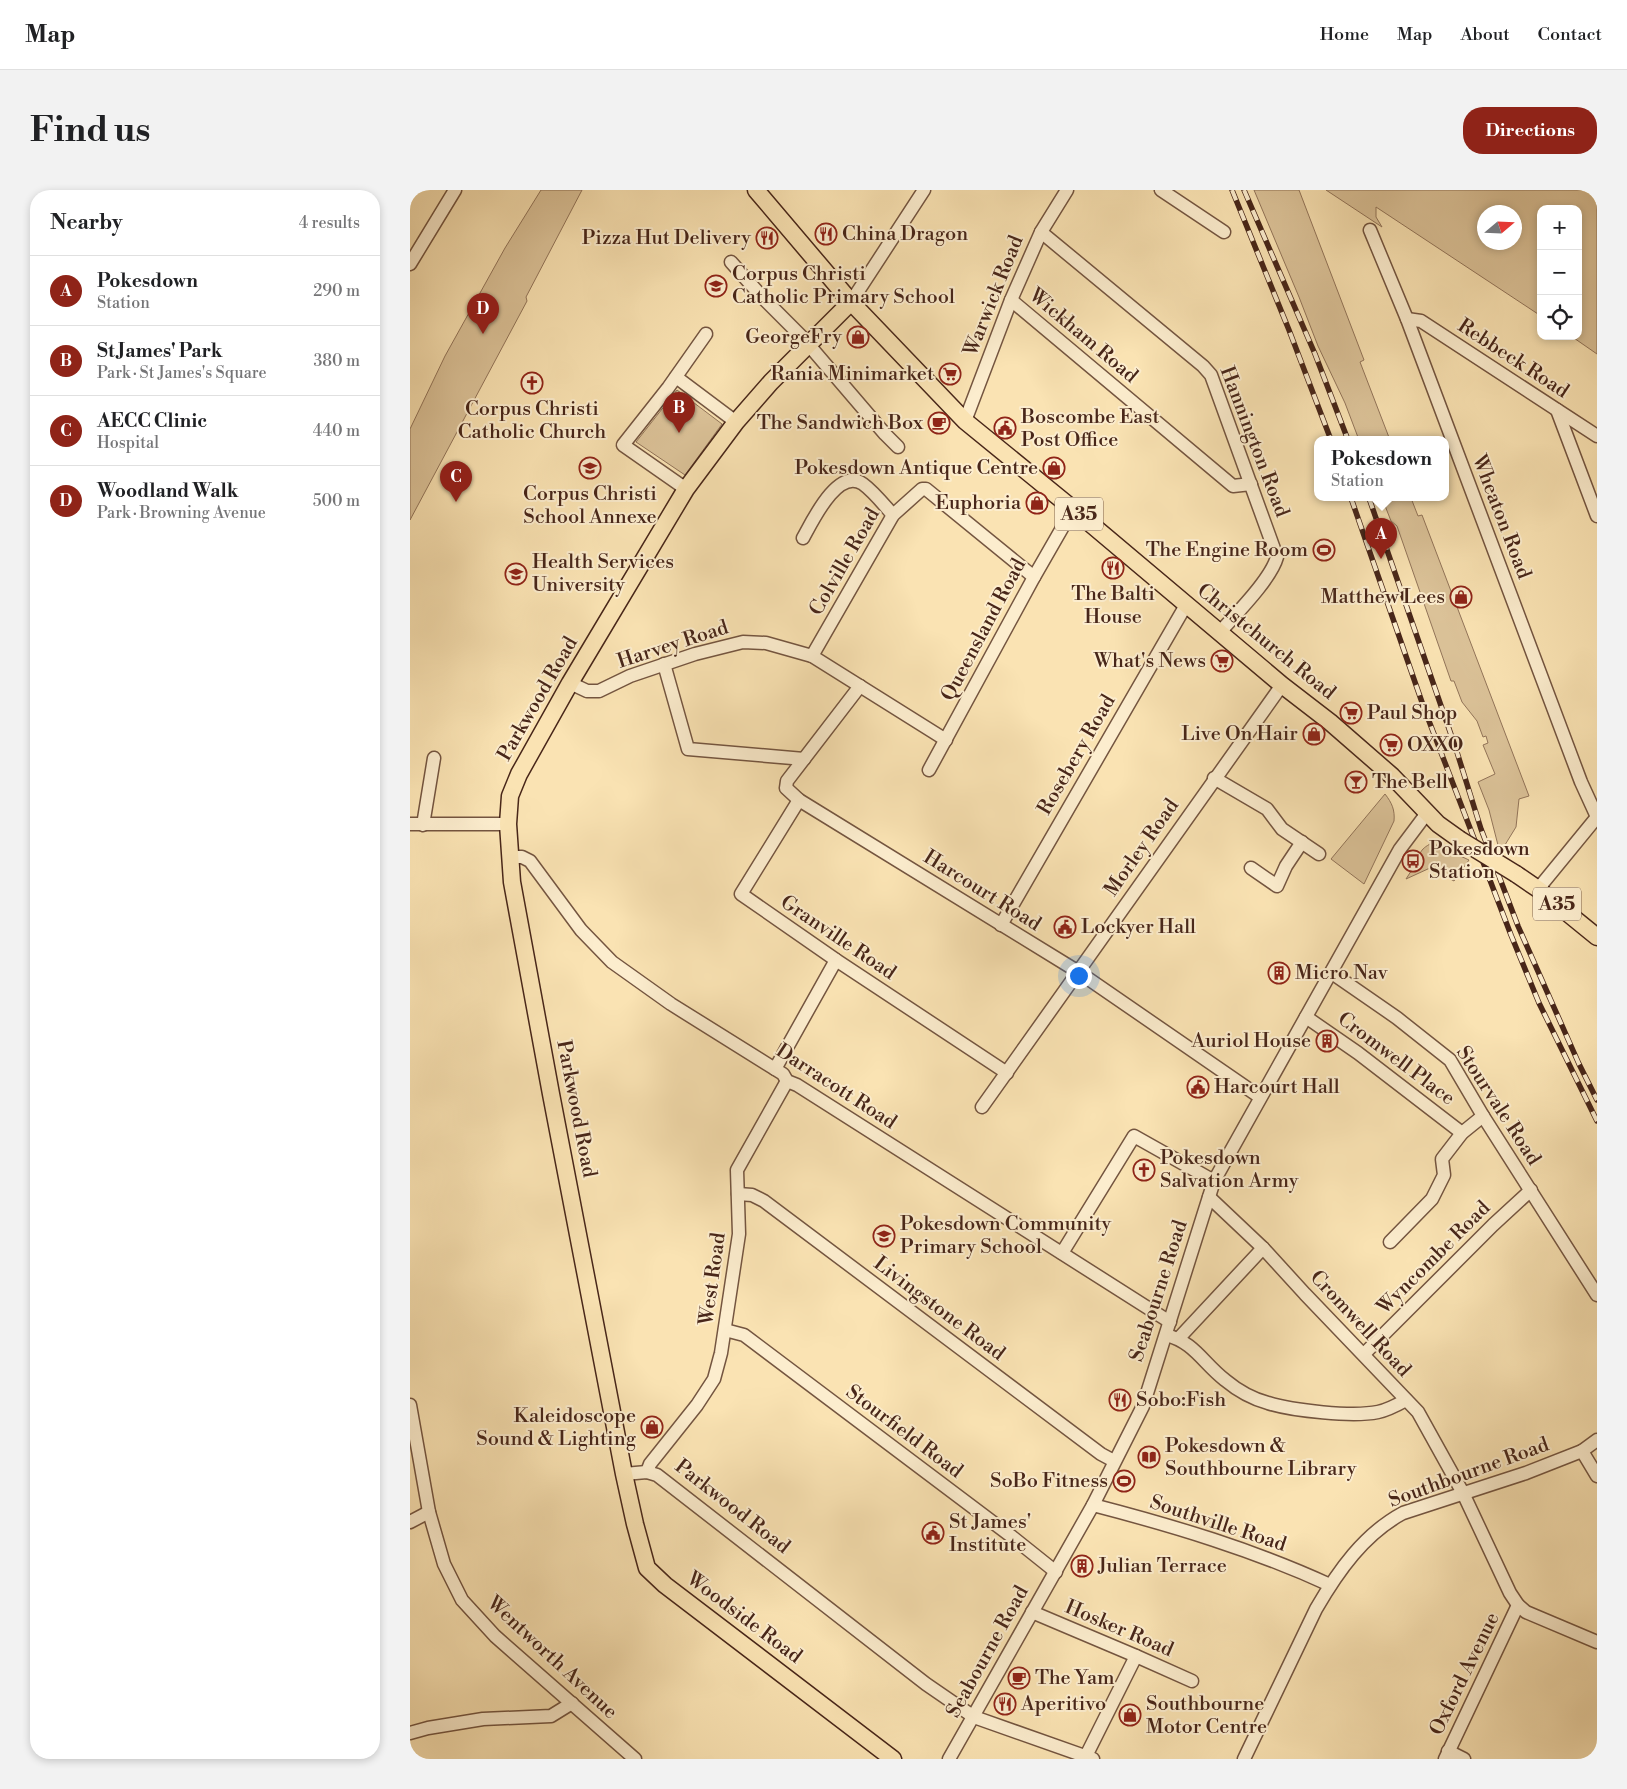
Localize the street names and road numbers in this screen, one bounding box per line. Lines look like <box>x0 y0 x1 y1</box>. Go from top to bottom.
street label: Warwick Road <box>958 231 1030 361</box>
street label: Wickham Road <box>1023 283 1143 389</box>
street label: Rebbeck Road <box>1453 314 1574 405</box>
street label: Hannington Road <box>1214 363 1294 521</box>
street label: Wheaton Road <box>1466 451 1536 583</box>
road number: A35 <box>1055 498 1103 530</box>
street label: Colville Road <box>804 503 886 620</box>
street label: Queensland Road <box>936 554 1032 706</box>
street label: Christchurch Road <box>1192 578 1341 706</box>
street label: Harvey Road <box>614 615 732 675</box>
street label: Parkwood Road <box>492 632 584 766</box>
street label: Rosebery Road <box>1032 690 1122 820</box>
street label: Morley Road <box>1099 794 1185 902</box>
street label: Harcourt Road <box>919 845 1046 937</box>
road number: A35 <box>1533 888 1581 921</box>
street label: Granville Road <box>775 890 901 986</box>
street label: Cromwell Place <box>1332 1007 1460 1111</box>
street label: Parkwood Road <box>550 1038 602 1180</box>
street label: Darracott Road <box>771 1039 902 1136</box>
street label: Stourvale Road <box>1450 1042 1546 1171</box>
street label: Wyncombe Road <box>1371 1196 1496 1321</box>
street label: Seabourne Road <box>1124 1217 1194 1365</box>
street label: West Road <box>694 1230 732 1328</box>
street label: Livingstone Road <box>868 1251 1010 1367</box>
street label: Cromwell Road <box>1304 1265 1416 1383</box>
street label: Stourfield Road <box>840 1380 968 1485</box>
street label: Southbourne Road <box>1385 1432 1553 1514</box>
street label: Parkwood Road <box>669 1454 795 1560</box>
street label: Southville Road <box>1147 1490 1290 1558</box>
street label: Woodside Road <box>681 1566 807 1670</box>
street label: Seabourne Road <box>941 1581 1035 1722</box>
street label: Wentworth Avenue <box>481 1590 622 1725</box>
street label: Hosker Road <box>1061 1595 1178 1663</box>
street label: Oxford Avenue <box>1424 1608 1506 1740</box>

